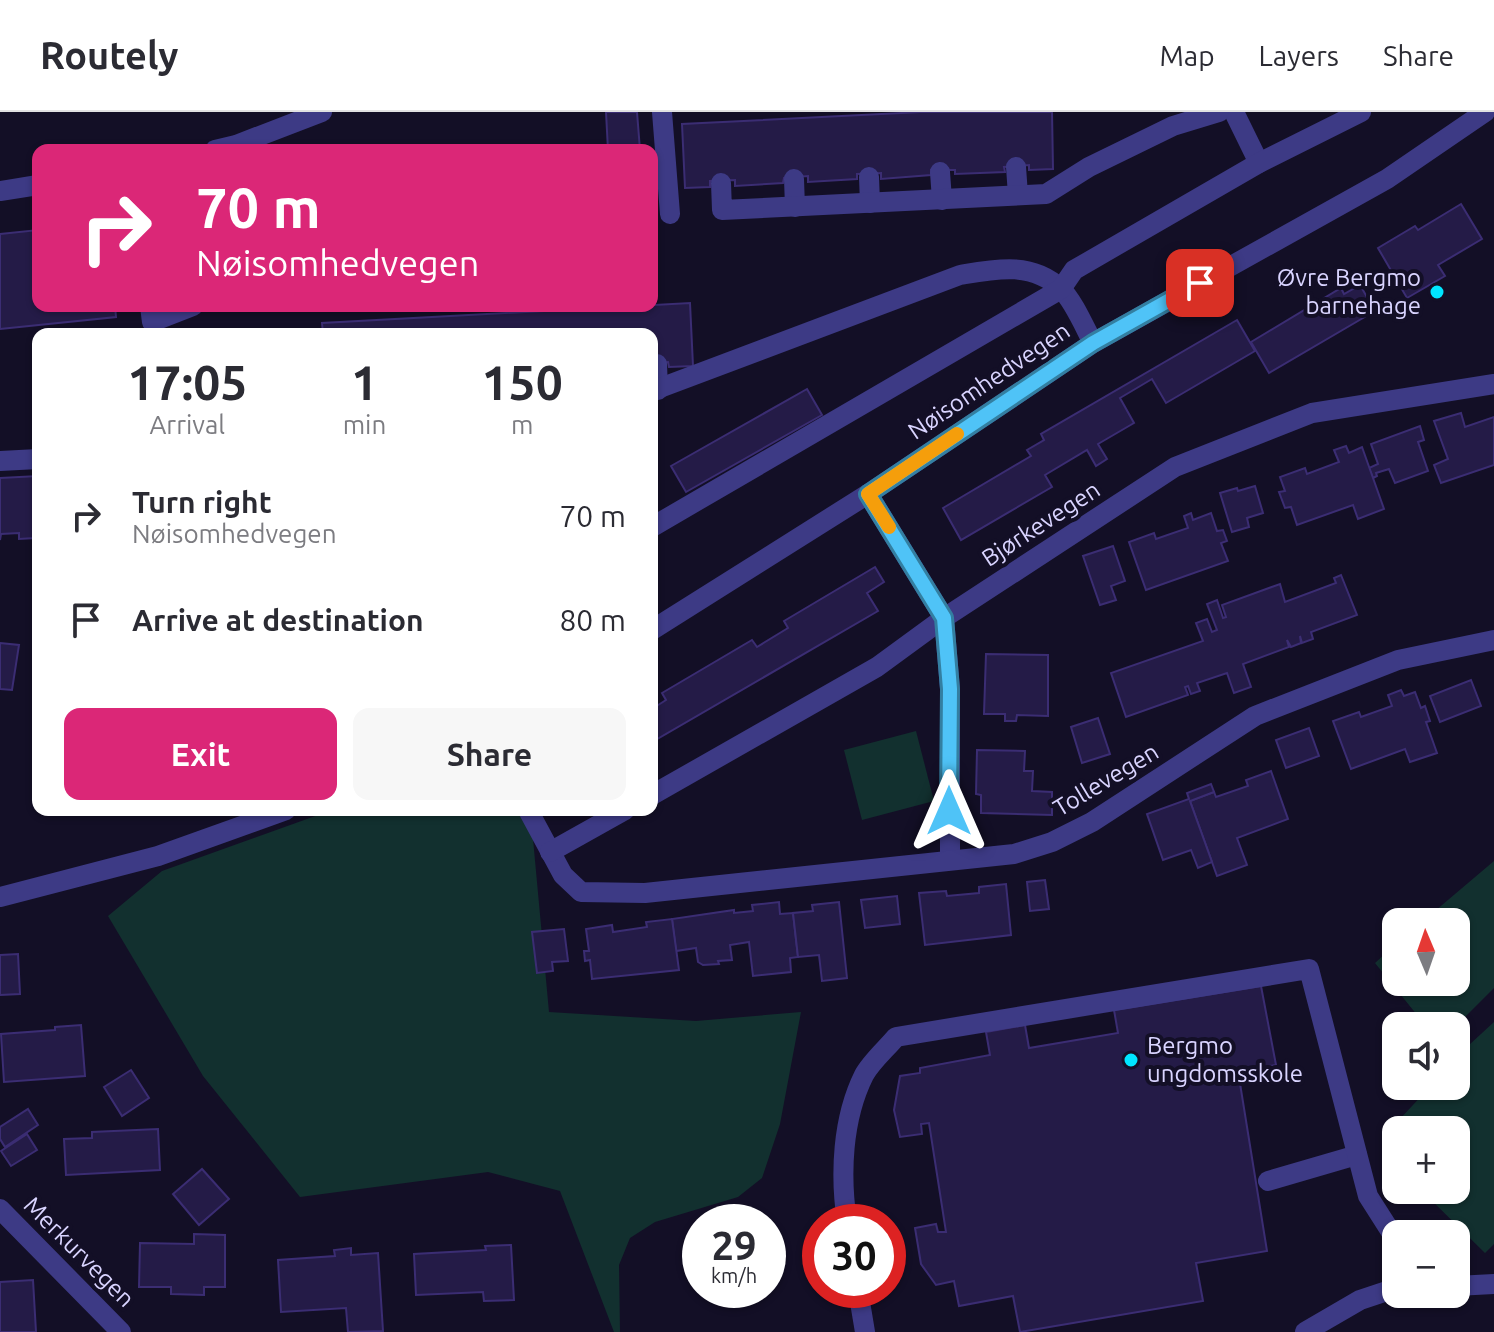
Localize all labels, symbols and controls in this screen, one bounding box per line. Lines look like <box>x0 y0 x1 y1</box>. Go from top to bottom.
text: Routely <box>40 34 178 76</box>
text: Map <box>1159 40 1215 71</box>
text: Layers <box>1259 40 1339 71</box>
text: Share <box>1383 40 1454 71</box>
icon: right <box>64 176 168 280</box>
text: 70 m <box>196 176 321 239</box>
text: Nøisomhedvegen <box>196 242 479 283</box>
pin <box>1166 249 1234 317</box>
icon: arrive <box>1178 261 1222 305</box>
place label: Øvre Bergmo barnehage <box>1277 264 1421 319</box>
marker: Øvre Bergmo barnehage <box>1428 283 1446 301</box>
street label: Nøisomhedvegen <box>903 317 1075 445</box>
text: 17:05 <box>127 355 247 409</box>
text: 1 <box>351 355 378 409</box>
text: 150 <box>482 355 563 409</box>
text: Arrival <box>149 410 225 439</box>
text: min <box>343 410 386 439</box>
text: m <box>511 410 533 439</box>
street label: Bjørkevegen <box>977 476 1105 572</box>
text: Turn right <box>132 485 272 519</box>
icon: right <box>64 494 108 538</box>
text: 70 m <box>559 499 626 533</box>
text: Nøisomhedvegen <box>132 519 337 548</box>
icon: arrive <box>64 598 108 642</box>
text: Arrive at destination <box>132 603 424 637</box>
text: 80 m <box>559 603 626 637</box>
button: Exit <box>64 708 337 800</box>
button: Share <box>353 708 626 800</box>
street label: Tollevegen <box>1048 738 1163 821</box>
position arrow <box>907 769 991 853</box>
north arrow <box>1382 908 1470 996</box>
map controls <box>1382 908 1470 1308</box>
button: sound <box>1382 1012 1470 1100</box>
place label: Bergmo ungdomsskole <box>1147 1032 1303 1087</box>
marker: Bergmo ungdomsskole <box>1122 1051 1140 1069</box>
button: + <box>1382 1116 1470 1204</box>
street label: Merkurvegen <box>19 1191 140 1312</box>
speed limit sign: 30 <box>802 1204 906 1308</box>
button: − <box>1382 1220 1470 1308</box>
text: 29 <box>711 1223 757 1268</box>
text: km/h <box>711 1264 757 1287</box>

